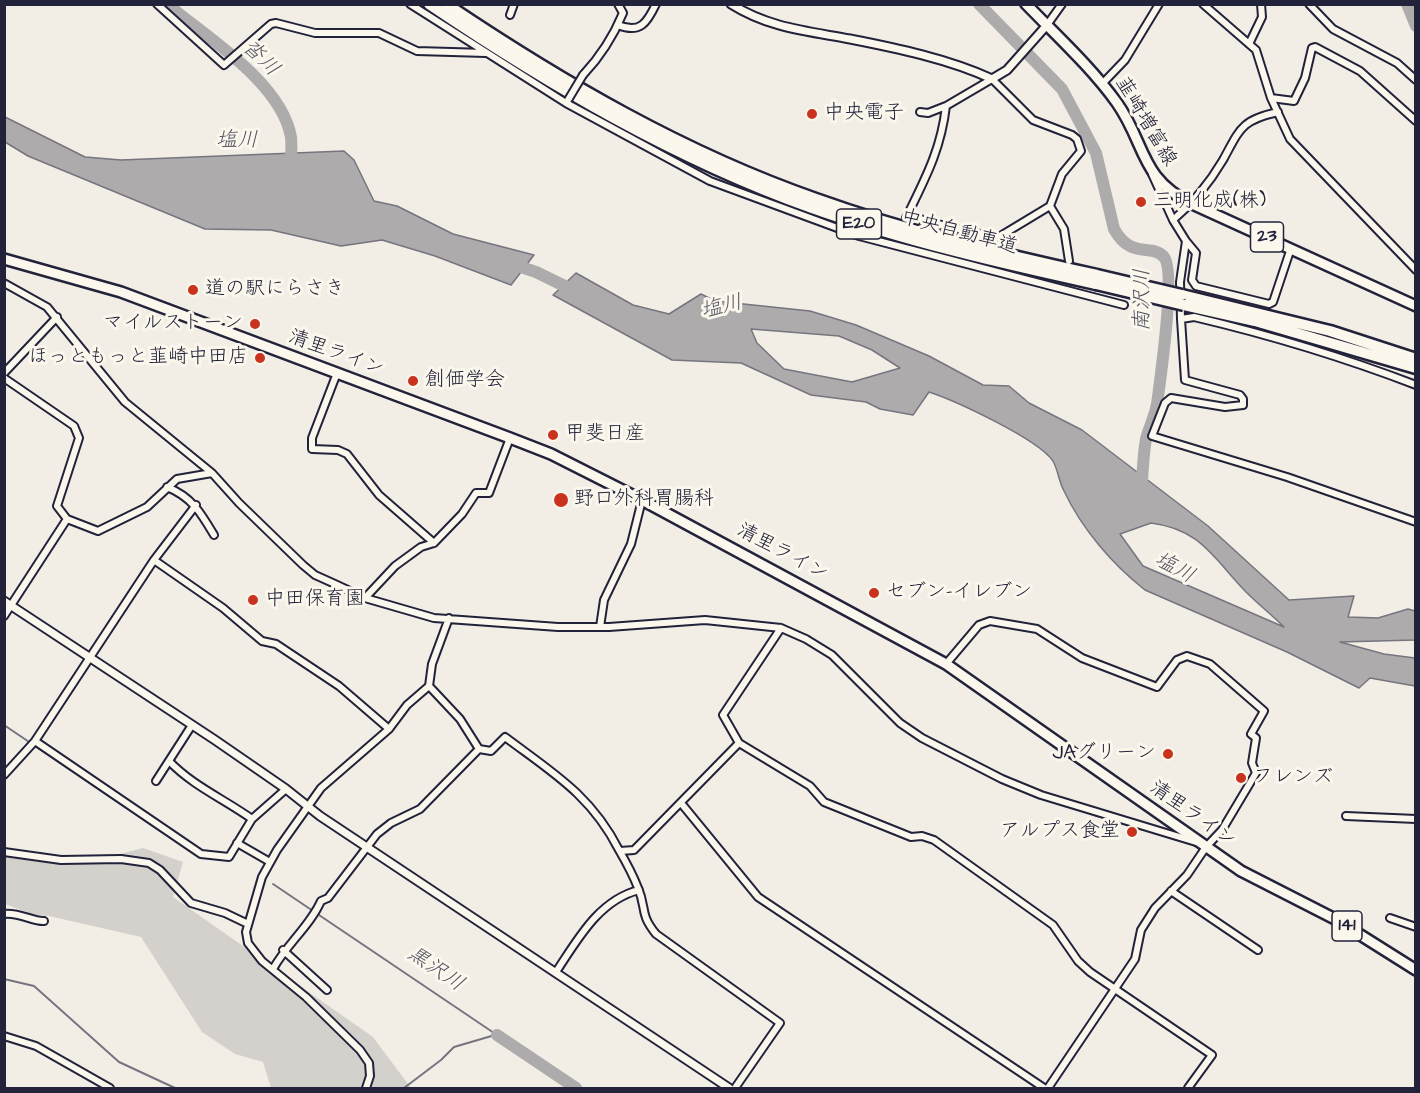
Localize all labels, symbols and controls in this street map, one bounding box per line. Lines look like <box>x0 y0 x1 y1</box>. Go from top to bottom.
water label: 沓川 <box>236 35 284 83</box>
street label: 韮崎増富線 <box>1109 73 1181 171</box>
place label: 中央電子 <box>824 102 904 126</box>
marker: 中央電子 <box>805 107 819 121</box>
water label: 塩川 <box>216 129 258 155</box>
place label: 三明化成(株) <box>1153 190 1266 214</box>
marker: 三明化成(株) <box>1134 195 1148 209</box>
street label: 中央自動車道 <box>898 206 1020 260</box>
road number: E20 <box>836 209 882 239</box>
road number: 23 <box>1250 222 1284 252</box>
water label: 南沢川 <box>1131 269 1157 331</box>
place label: 道の駅にらさき <box>205 278 345 302</box>
marker: 道の駅にらさき <box>186 283 200 297</box>
water label: 塩川 <box>699 291 745 325</box>
place label: マイルストーン <box>103 312 243 336</box>
marker: マイルストーン <box>248 317 262 331</box>
street label: 清里ライン <box>285 326 387 382</box>
place label: ほっともっと韮崎中田店 <box>28 346 248 370</box>
marker: ほっともっと韮崎中田店 <box>253 351 267 365</box>
place label: 創価学会 <box>425 369 505 393</box>
marker: 創価学会 <box>406 374 420 388</box>
place label: 甲斐日産 <box>565 423 645 447</box>
marker: 甲斐日産 <box>546 428 560 442</box>
place label: 野口外科胃腸科 <box>574 488 714 512</box>
marker: 野口外科胃腸科 <box>552 491 570 509</box>
street label: 清里ライン <box>732 519 832 587</box>
water label: 塩川 <box>1150 548 1198 590</box>
place label: セブン-イレブン <box>886 581 1032 605</box>
marker: セブン-イレブン <box>867 586 881 600</box>
place label: 中田保育園 <box>265 588 365 612</box>
marker: 中田保育園 <box>246 593 260 607</box>
place label: JAグリーン <box>1053 742 1156 766</box>
marker: JAグリーン <box>1161 747 1175 761</box>
place label: フレンズ <box>1253 766 1333 790</box>
marker: フレンズ <box>1234 771 1248 785</box>
street label: 清里ライン <box>1144 776 1240 854</box>
place label: アルプス食堂 <box>1000 820 1120 844</box>
marker: アルプス食堂 <box>1125 825 1139 839</box>
road number: 141 <box>1332 911 1362 941</box>
water label: 黒沢川 <box>402 942 468 998</box>

